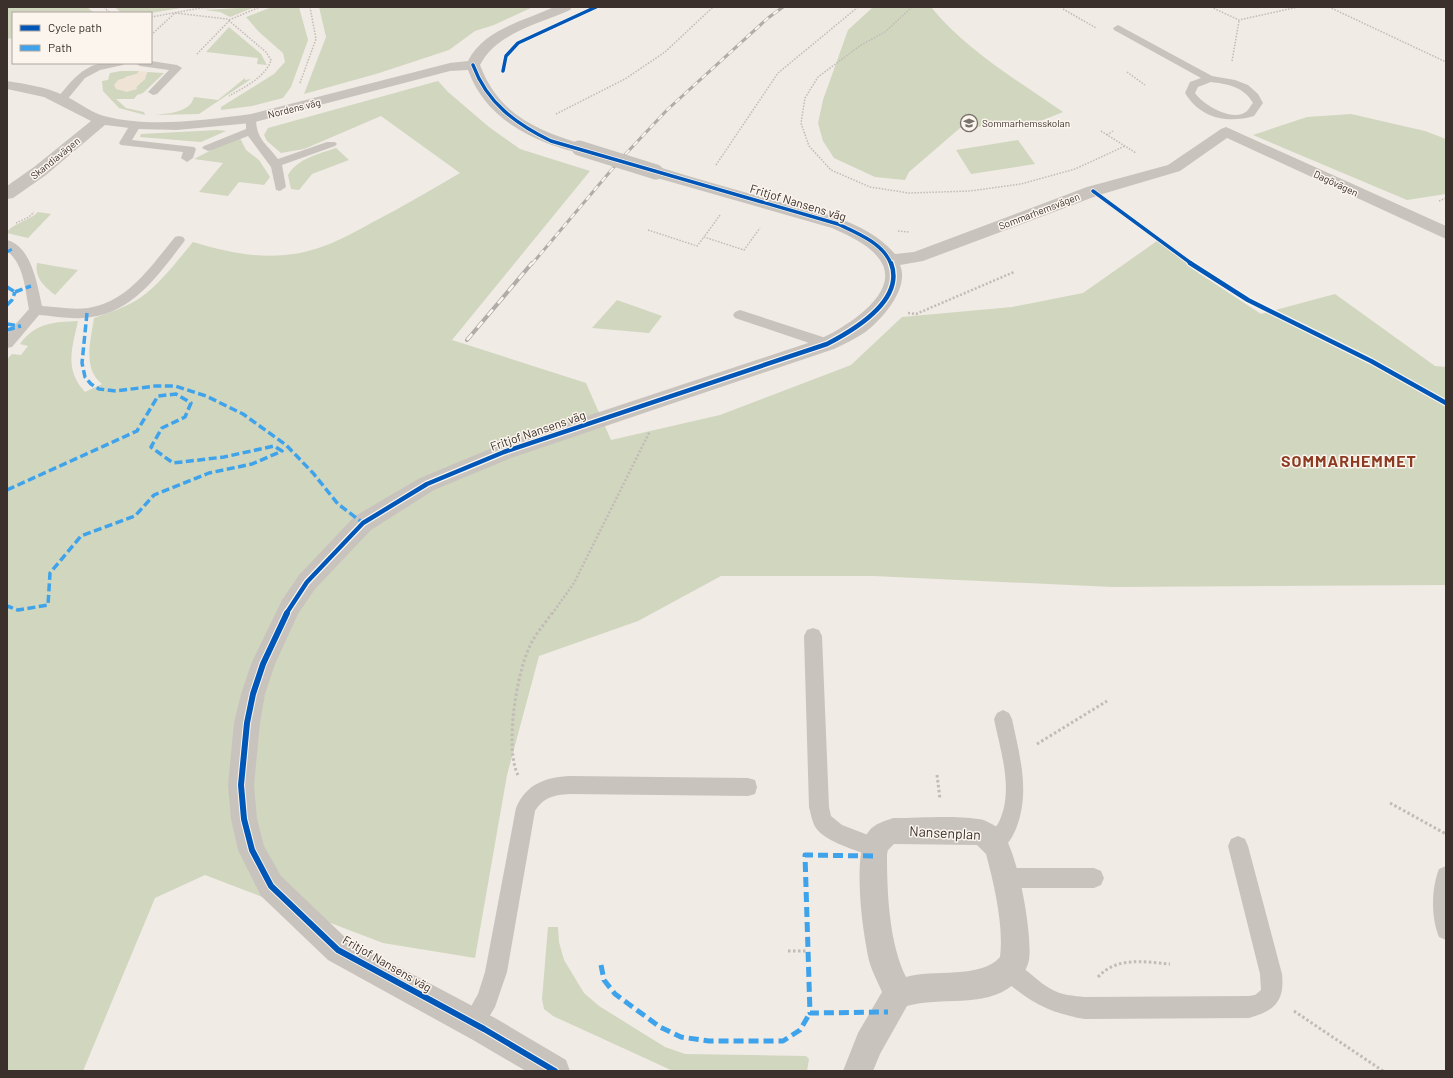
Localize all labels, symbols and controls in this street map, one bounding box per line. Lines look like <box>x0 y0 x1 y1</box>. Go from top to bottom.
legend <box>12 12 152 64</box>
text: Cycle path <box>48 20 102 34</box>
text: Path <box>48 40 72 54</box>
street label: Nordens väg <box>266 96 322 120</box>
school or university icon: Sommarhemsskolan <box>959 113 979 133</box>
place label: Sommarhemsskolan <box>982 117 1070 129</box>
street label: Skandiavägen <box>28 134 82 182</box>
street label: Dagövägen <box>1312 168 1360 198</box>
street label: Fritjof Nansens väg <box>748 181 848 223</box>
street label: Sommarhemsvägen <box>997 190 1081 232</box>
street label: Fritjof Nansens väg <box>488 407 587 453</box>
district label: SOMMARHEMMET <box>1281 451 1417 470</box>
street label: Nansenplan <box>909 822 981 843</box>
street label: Fritjof Nansens väg <box>341 932 434 994</box>

